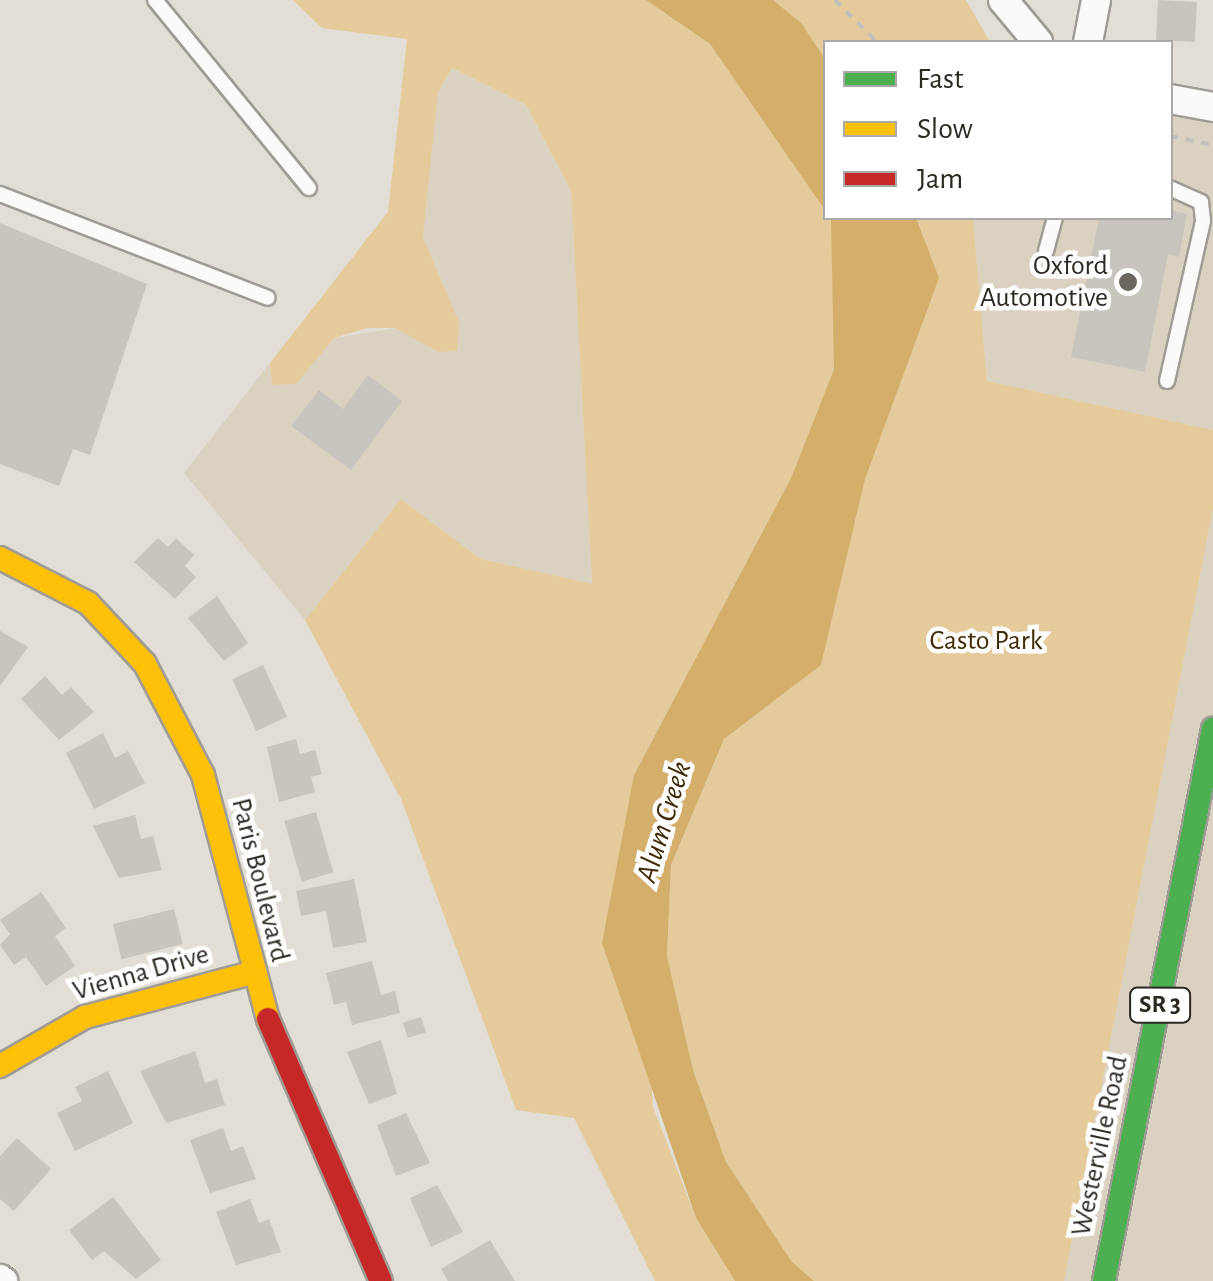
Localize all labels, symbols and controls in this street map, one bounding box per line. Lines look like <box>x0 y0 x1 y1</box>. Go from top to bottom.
legend <box>823 40 1173 220</box>
text: Fast <box>917 64 964 94</box>
text: Slow <box>917 114 973 144</box>
text: Jam <box>917 164 963 194</box>
place label: Oxford Automotive <box>980 249 1108 315</box>
marker: Oxford Automotive <box>1117 271 1139 293</box>
park label: Casto Park <box>929 624 1043 658</box>
water label: Alum Creek <box>629 757 699 887</box>
street label: Paris Boulevard <box>223 795 297 965</box>
street label: Vienna Drive <box>69 938 213 1008</box>
road number: SR 3 <box>1128 985 1192 1025</box>
street label: Westerville Road <box>1064 1053 1136 1239</box>

